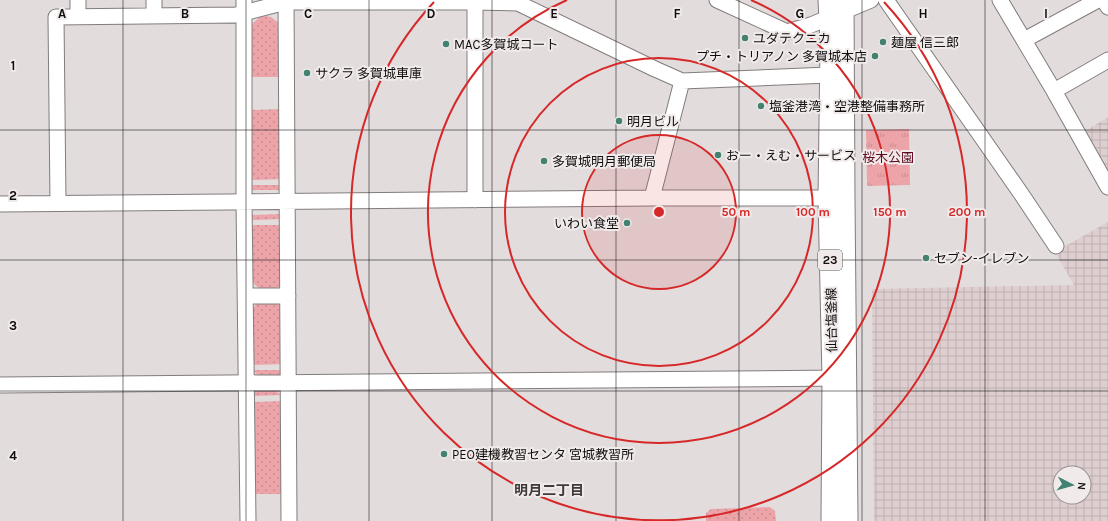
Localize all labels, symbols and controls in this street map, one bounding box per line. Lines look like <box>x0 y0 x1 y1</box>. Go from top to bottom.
text: A <box>58 6 66 21</box>
text: B <box>181 6 189 21</box>
text: C <box>304 6 312 21</box>
text: D <box>427 6 436 21</box>
text: E <box>550 6 558 21</box>
text: F <box>673 6 681 21</box>
text: G <box>796 6 804 21</box>
text: H <box>918 6 928 21</box>
text: I <box>1044 6 1048 21</box>
place label: ユダテクニカ <box>753 31 831 46</box>
marker: ユダテクニカ <box>740 33 750 43</box>
place label: 麺屋 信三郎 <box>891 35 959 50</box>
place label: MAC多賀城コート <box>454 37 558 52</box>
marker: 麺屋 信三郎 <box>878 37 888 47</box>
marker: MAC多賀城コート <box>441 39 451 49</box>
place label: プチ・トリアノン 多賀城本店 <box>696 49 867 64</box>
marker: プチ・トリアノン 多賀城本店 <box>870 51 880 61</box>
text: 1 <box>11 58 15 73</box>
place label: サクラ 多賀城車庫 <box>315 66 422 81</box>
marker: サクラ 多賀城車庫 <box>302 68 312 78</box>
place label: 塩釜港湾・空港整備事務所 <box>769 99 925 114</box>
marker: 塩釜港湾・空港整備事務所 <box>756 101 766 111</box>
place label: 明月ビル <box>627 114 679 129</box>
marker: 明月ビル <box>614 116 624 126</box>
place label: おー・えむ・サービス <box>726 148 856 163</box>
marker: おー・えむ・サービス <box>713 150 723 160</box>
park label: 桜木公園 <box>862 150 914 165</box>
place label: 多賀城明月郵便局 <box>552 154 656 169</box>
marker: 多賀城明月郵便局 <box>539 156 549 166</box>
text: 2 <box>9 188 17 203</box>
centre of rings <box>652 205 666 219</box>
text: 50 m <box>722 205 751 219</box>
text: 100 m <box>796 205 830 219</box>
text: 150 m <box>873 205 907 219</box>
text: 200 m <box>949 205 985 219</box>
place label: いわい食堂 <box>554 216 619 231</box>
marker: いわい食堂 <box>622 218 632 228</box>
road number: 23 <box>818 250 842 270</box>
place label: セブン-イレブン <box>934 251 1030 266</box>
marker: セブン-イレブン <box>921 253 931 263</box>
street label: 仙台塩釜線 <box>823 287 840 353</box>
text: 3 <box>9 318 17 333</box>
place label: PEO建機教習センタ 宮城教習所 <box>452 447 634 462</box>
text: 4 <box>9 448 17 463</box>
marker: PEO建機教習センタ 宮城教習所 <box>439 449 449 459</box>
north arrow <box>1052 465 1092 505</box>
text: N <box>1075 481 1088 491</box>
district label: 明月二丁目 <box>514 482 584 499</box>

